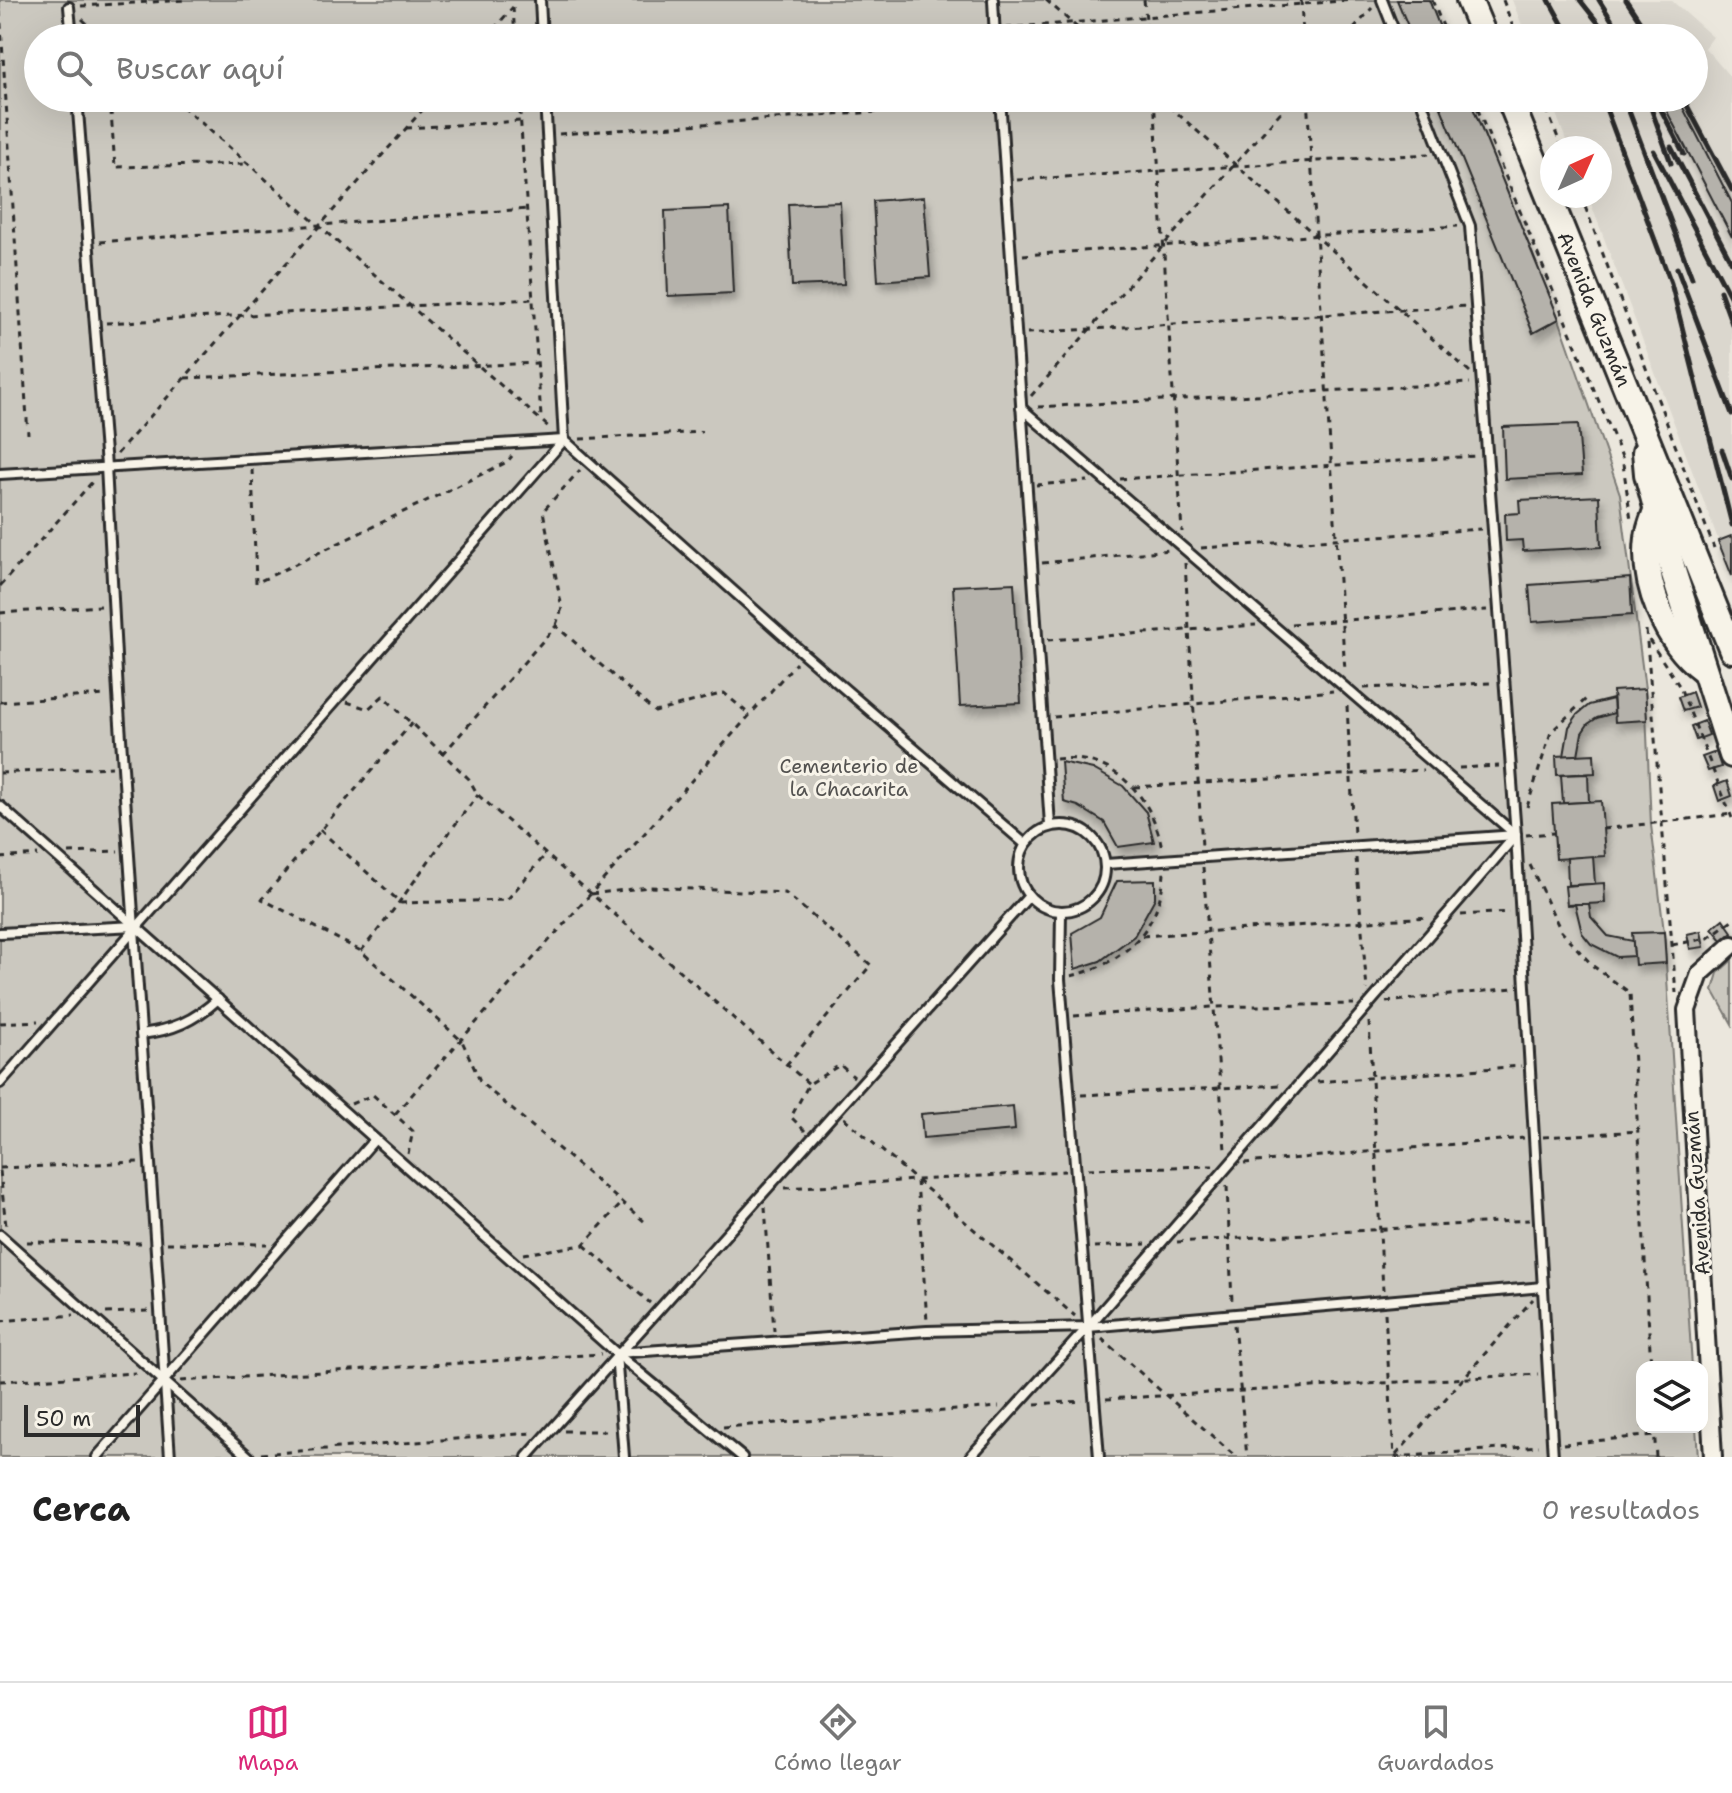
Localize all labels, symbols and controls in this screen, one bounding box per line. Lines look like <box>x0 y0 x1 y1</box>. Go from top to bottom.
search box <box>24 24 1708 112</box>
icon: search <box>52 46 96 90</box>
text: Buscar aquí <box>116 48 284 89</box>
north arrow <box>1540 136 1612 208</box>
street label: Avenida Guzmán <box>1551 228 1637 391</box>
park label: Cementerio de la Chacarita <box>779 753 919 802</box>
street label: Avenida Guzmán <box>1678 1110 1716 1276</box>
map controls <box>1636 1361 1708 1433</box>
button: layers <box>1636 1361 1708 1433</box>
scale bar <box>24 1401 140 1437</box>
text: 50 m <box>36 1404 91 1433</box>
text: Cerca <box>32 1486 130 1532</box>
text: 0 resultados <box>1541 1492 1700 1527</box>
tab: Mapa <box>238 1700 298 1777</box>
tab: Cómo llegar <box>774 1700 902 1777</box>
tab: Guardados <box>1377 1700 1494 1777</box>

